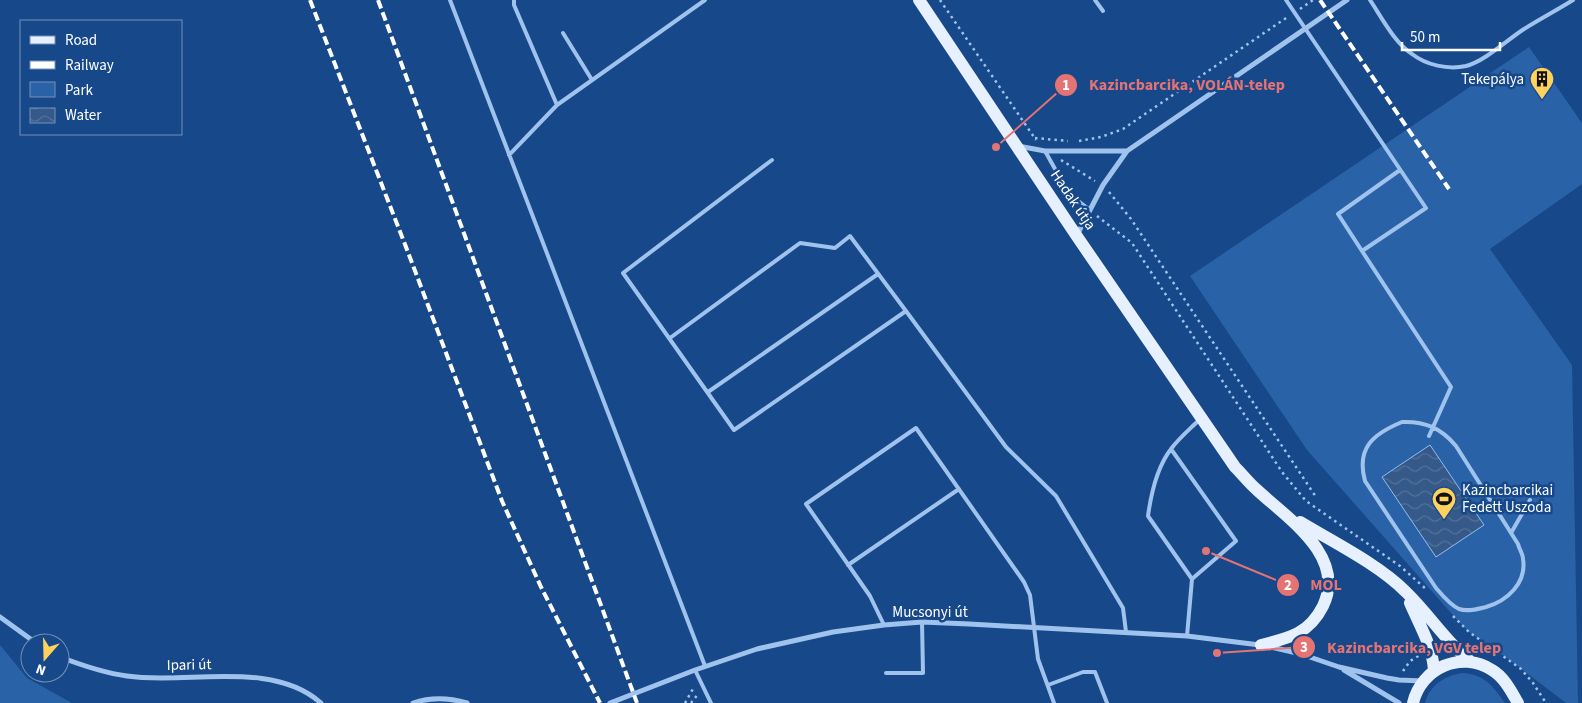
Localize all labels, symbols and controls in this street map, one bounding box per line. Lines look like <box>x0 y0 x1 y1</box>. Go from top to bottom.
legend <box>20 20 182 135</box>
scale bar <box>1402 20 1500 52</box>
text: 50 m <box>1410 27 1440 48</box>
text: Road <box>65 30 97 51</box>
text: Railway <box>65 55 114 76</box>
building icon: Tekepálya <box>1529 66 1555 100</box>
callout: Kazincbarcika, VOLÁN-telep <box>1054 69 1295 100</box>
place label: Tekepálya <box>1461 69 1524 90</box>
text: Kazincbarcika, VOLÁN-telep <box>1089 74 1285 96</box>
text: 1 <box>1062 75 1070 96</box>
text: Park <box>65 80 94 101</box>
text: Water <box>65 105 102 126</box>
street label: Hadak útja <box>1045 166 1101 234</box>
place label: Kazincbarcikai Fedett Uszoda <box>1462 480 1553 518</box>
sports icon: Kazincbarcikai Fedett Uszoda <box>1431 486 1457 520</box>
callout: MOL <box>1276 569 1352 600</box>
text: MOL <box>1310 574 1342 596</box>
text: 2 <box>1284 575 1292 596</box>
street label: Mucsonyi út <box>892 602 968 623</box>
callout: Kazincbarcika, VGV telep <box>1292 632 1511 663</box>
north arrow <box>20 633 70 683</box>
text: 3 <box>1300 637 1308 658</box>
text: Kazincbarcika, VGV telep <box>1327 637 1501 659</box>
street label: Ipari út <box>166 654 212 676</box>
text: N <box>33 658 49 680</box>

